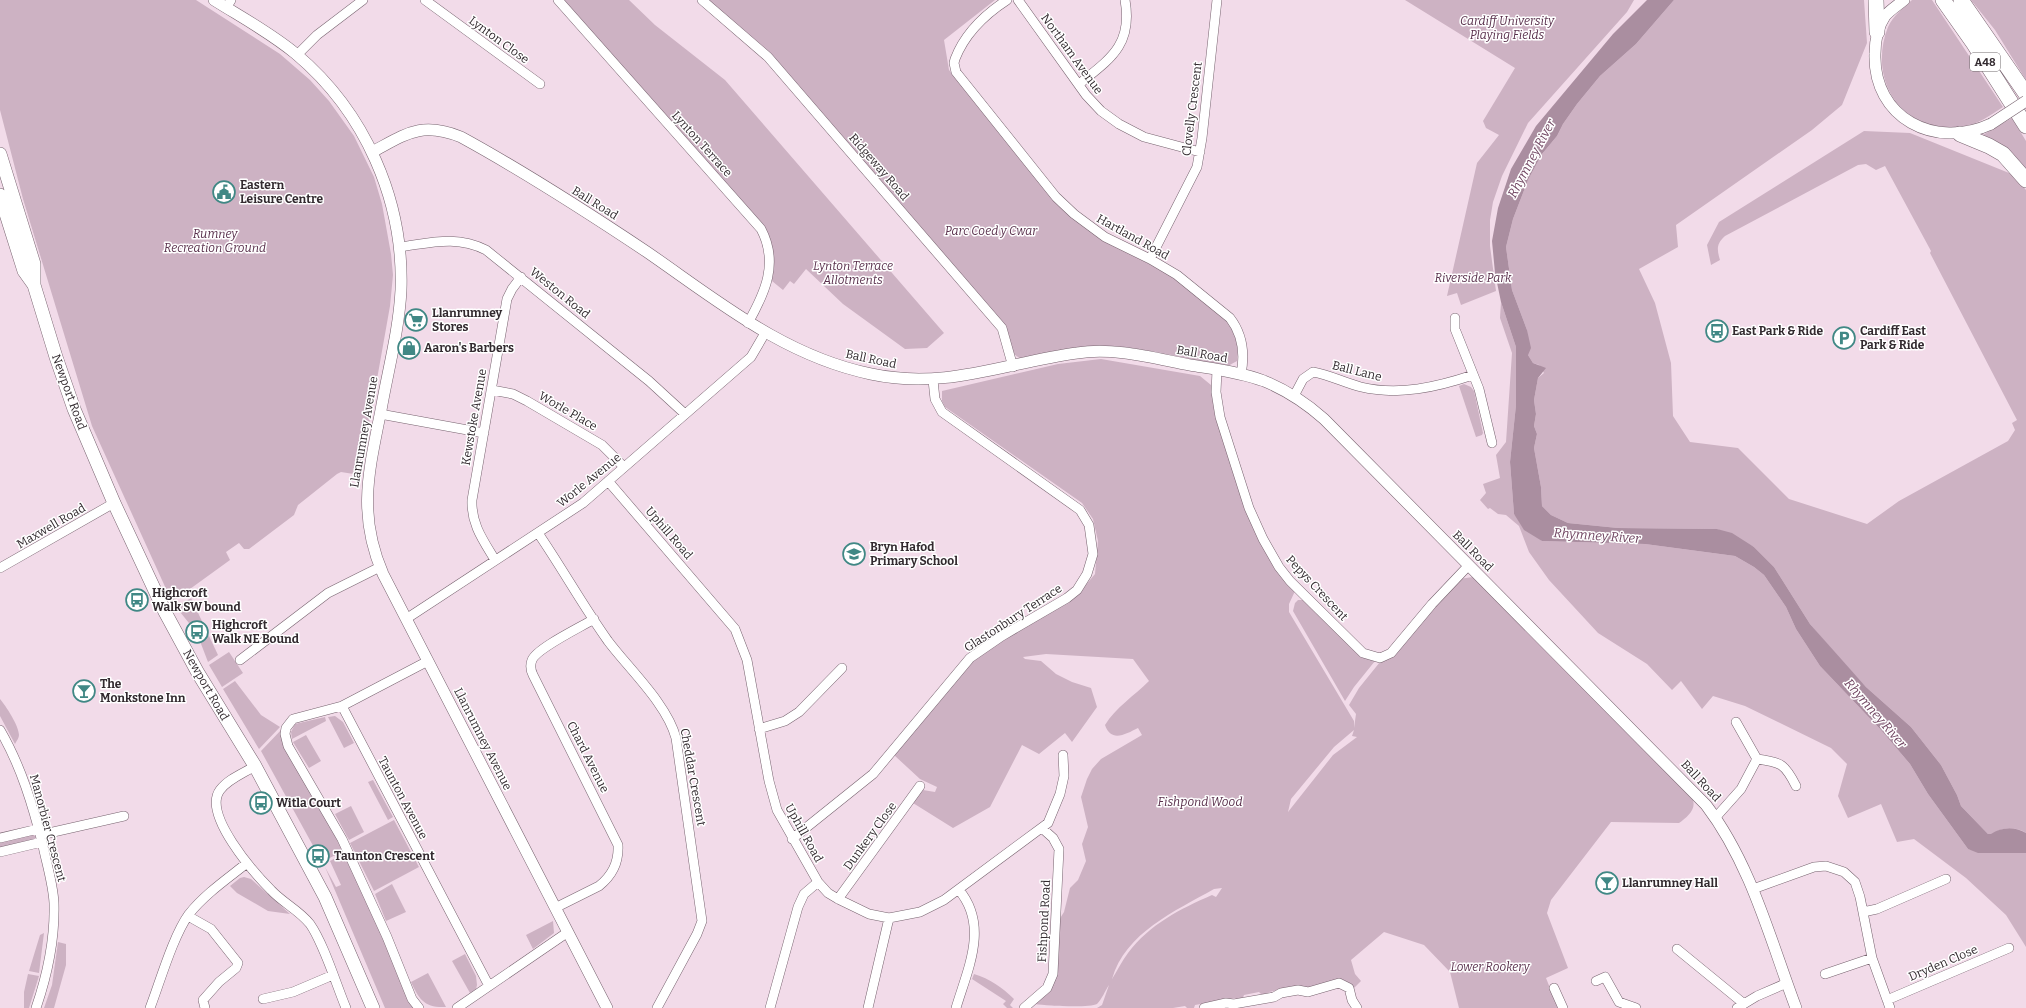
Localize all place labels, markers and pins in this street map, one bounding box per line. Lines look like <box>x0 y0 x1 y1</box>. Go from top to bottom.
place label: Eastern Leisure Centre <box>240 178 324 206</box>
public building icon: Eastern Leisure Centre <box>211 179 237 205</box>
place label: Llanrumney Stores <box>432 306 503 334</box>
supermarket icon: Llanrumney Stores <box>403 307 429 333</box>
bus stop icon: East Park & Ride <box>1704 318 1730 344</box>
place label: East Park & Ride <box>1732 324 1823 338</box>
place label: Cardiff East Park & Ride <box>1860 324 1926 352</box>
parking icon: Cardiff East Park & Ride <box>1831 325 1857 351</box>
shop icon: Aaron's Barbers <box>396 335 422 361</box>
place label: Aaron's Barbers <box>424 341 514 355</box>
place label: Bryn Hafod Primary School <box>870 540 958 568</box>
school or university icon: Bryn Hafod Primary School <box>841 541 867 567</box>
place label: Highcroft Walk SW bound <box>152 586 242 614</box>
bus stop icon: Highcroft Walk SW bound <box>124 587 150 613</box>
place label: Highcroft Walk NE Bound <box>212 618 300 646</box>
bus stop icon: Highcroft Walk NE Bound <box>184 619 210 645</box>
place label: The Monkstone Inn <box>100 677 186 705</box>
bar icon: The Monkstone Inn <box>71 678 97 704</box>
bus stop icon: Witla Court <box>248 790 274 816</box>
place label: Witla Court <box>276 796 341 810</box>
bus stop icon: Taunton Crescent <box>305 843 331 869</box>
place label: Taunton Crescent <box>334 849 435 863</box>
bar icon: Llanrumney Hall <box>1594 870 1620 896</box>
place label: Llanrumney Hall <box>1622 876 1718 890</box>

